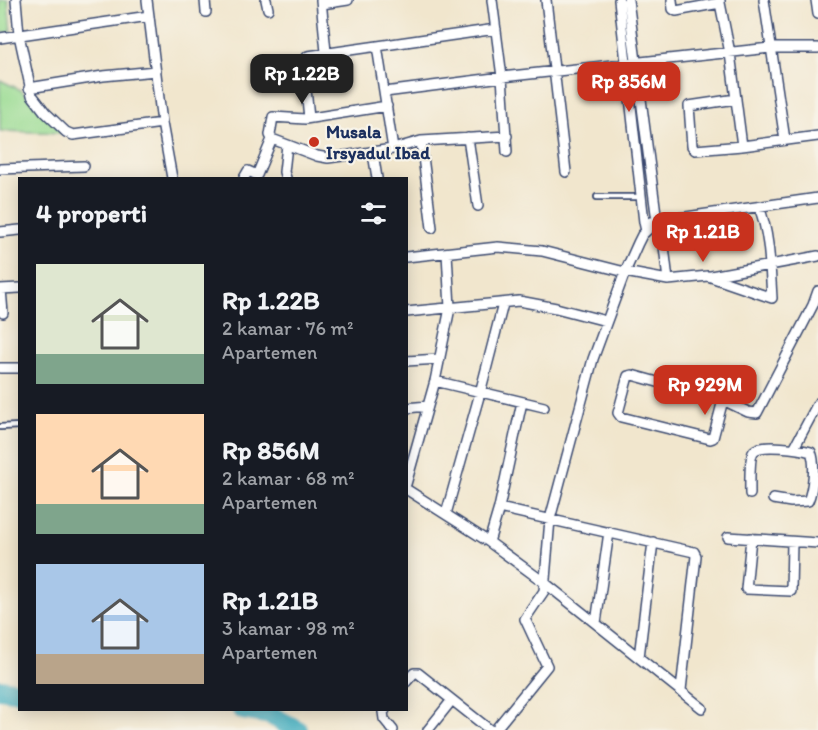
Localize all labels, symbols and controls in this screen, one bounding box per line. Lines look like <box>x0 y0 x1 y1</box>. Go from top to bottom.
pin: Rp 1.22B <box>240 54 364 105</box>
text: Rp 1.22B <box>264 61 340 85</box>
pin: Rp 856M <box>574 62 684 113</box>
text: Rp 856M <box>591 69 667 93</box>
place label: Musala Irsyadul Ibad <box>326 121 431 164</box>
marker: Musala Irsyadul Ibad <box>307 135 321 149</box>
text: 4 properti <box>36 197 147 229</box>
icon: filters <box>357 197 390 230</box>
pin: Rp 1.21B <box>641 212 765 263</box>
text: Rp 1.21B <box>666 219 740 243</box>
text: Rp 1.22B <box>222 284 320 316</box>
icon: home <box>84 288 156 360</box>
text: 2 kamar · 76 m² <box>222 316 354 340</box>
text: Apartemen <box>222 340 317 364</box>
pin: Rp 929M <box>650 365 760 416</box>
text: Rp 929M <box>668 372 742 396</box>
text: Rp 856M <box>222 434 320 466</box>
icon: home <box>84 438 156 510</box>
text: 2 kamar · 68 m² <box>222 466 355 490</box>
text: Apartemen <box>222 490 317 514</box>
text: Rp 1.21B <box>222 584 318 616</box>
icon: home <box>84 588 156 660</box>
text: 3 kamar · 98 m² <box>222 616 355 640</box>
text: Apartemen <box>222 640 317 664</box>

